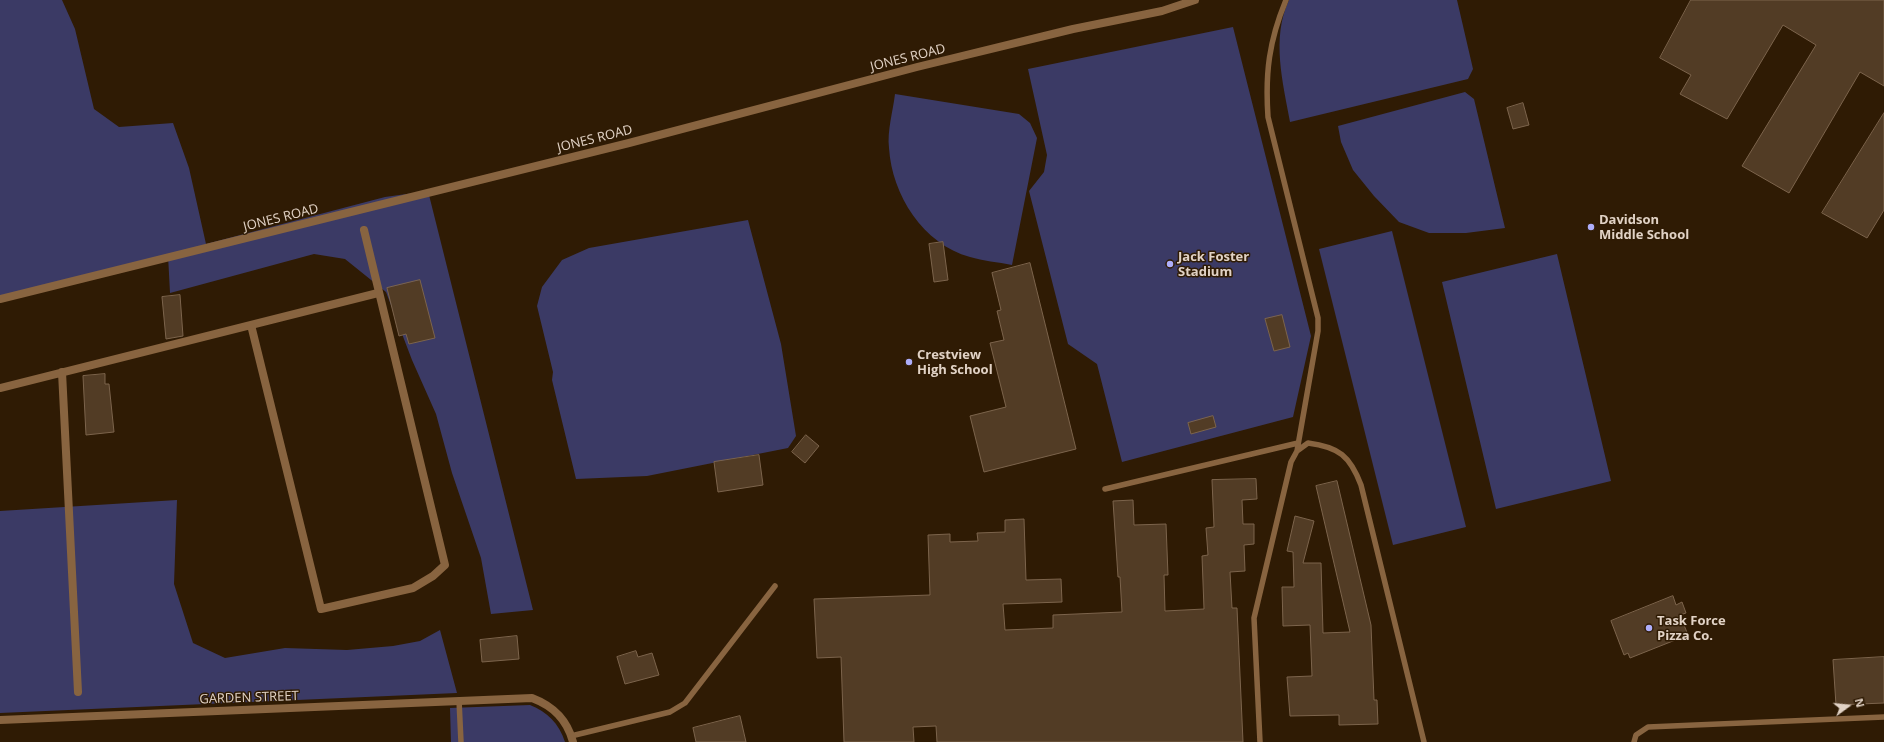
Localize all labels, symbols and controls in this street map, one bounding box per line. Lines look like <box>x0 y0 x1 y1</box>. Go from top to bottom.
street label: JONES ROAD <box>869 41 947 75</box>
street label: JONES ROAD <box>556 122 634 156</box>
street label: JONES ROAD <box>242 201 320 235</box>
place label: Davidson Middle School <box>1599 212 1689 243</box>
marker: Davidson Middle School <box>1586 222 1596 232</box>
place label: Jack Foster Stadium <box>1178 249 1249 280</box>
marker: Jack Foster Stadium <box>1165 259 1175 269</box>
place label: Crestview High School <box>917 347 993 378</box>
marker: Crestview High School <box>904 357 914 367</box>
place label: Task Force Pizza Co. <box>1657 613 1726 644</box>
marker: Task Force Pizza Co. <box>1644 623 1654 633</box>
north arrow <box>1828 686 1868 726</box>
street label: GARDEN STREET <box>199 688 299 708</box>
text: N <box>1852 696 1868 709</box>

